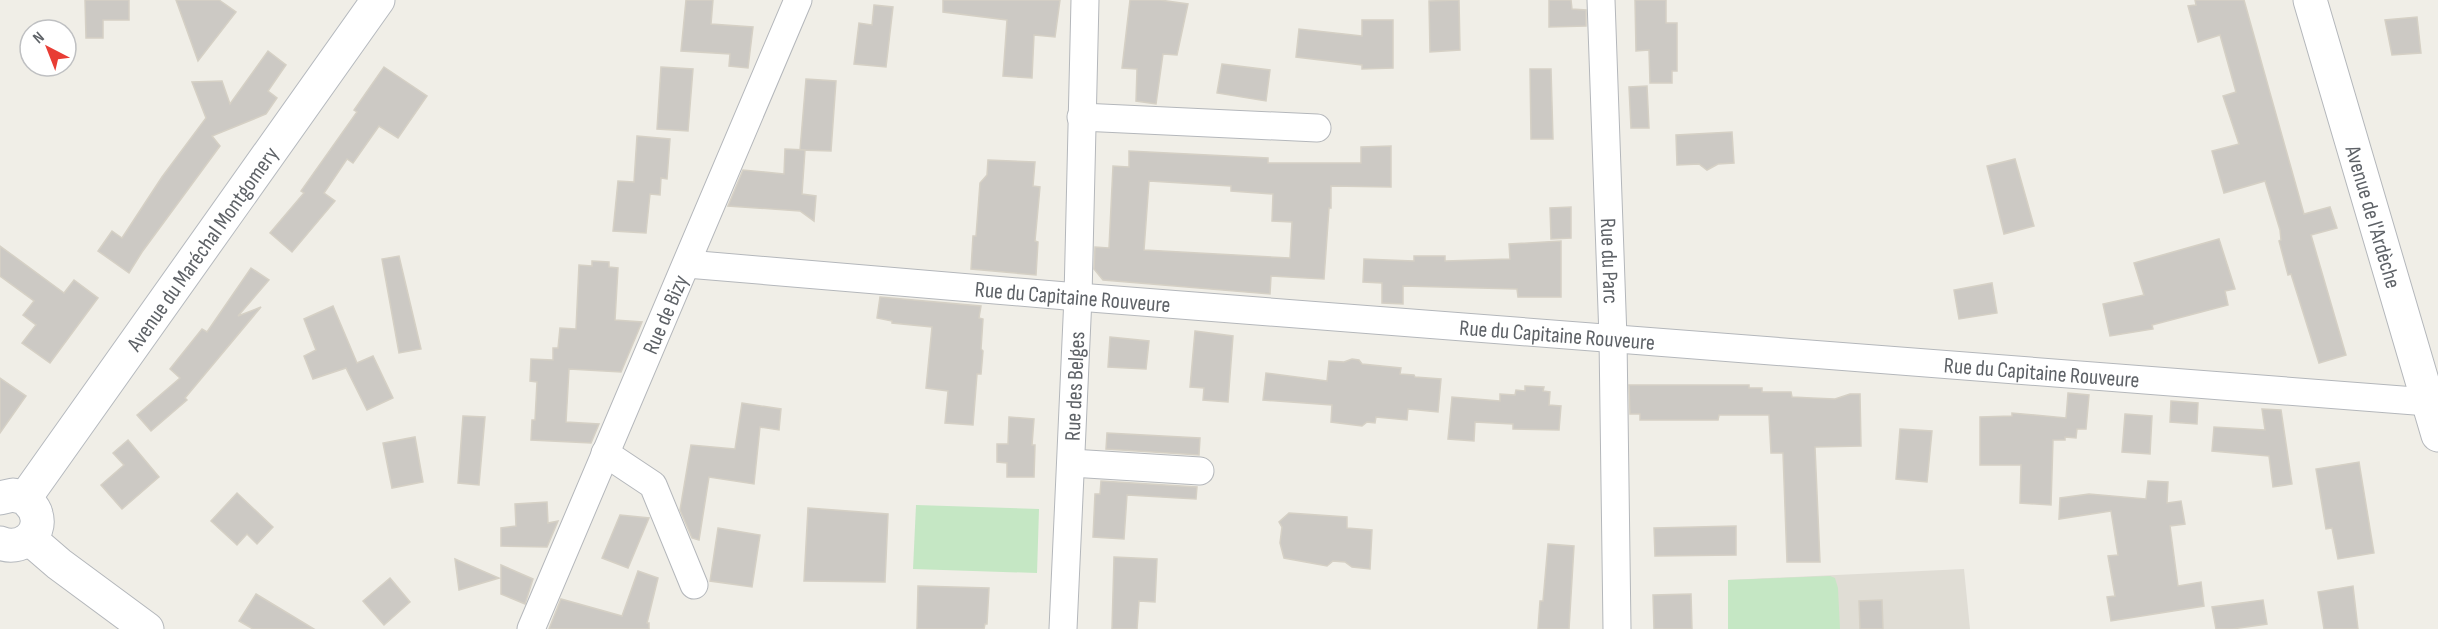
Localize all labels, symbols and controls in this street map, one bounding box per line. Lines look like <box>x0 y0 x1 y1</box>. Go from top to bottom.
north arrow <box>18 18 78 78</box>
text: N <box>29 28 48 48</box>
street label: Avenue du Maréchal Montgomery <box>121 141 285 357</box>
street label: Avenue de l'Ardèche <box>2338 142 2406 292</box>
street label: Rue du Parc <box>1594 217 1624 304</box>
street label: Rue de Bizy <box>637 271 695 359</box>
street label: Rue du Capitaine Rouveure <box>974 276 1171 319</box>
street label: Rue du Capitaine Rouveure <box>1458 315 1656 357</box>
street label: Rue des Belges <box>1060 331 1091 442</box>
street label: Rue du Capitaine Rouveure <box>1943 352 2140 395</box>

